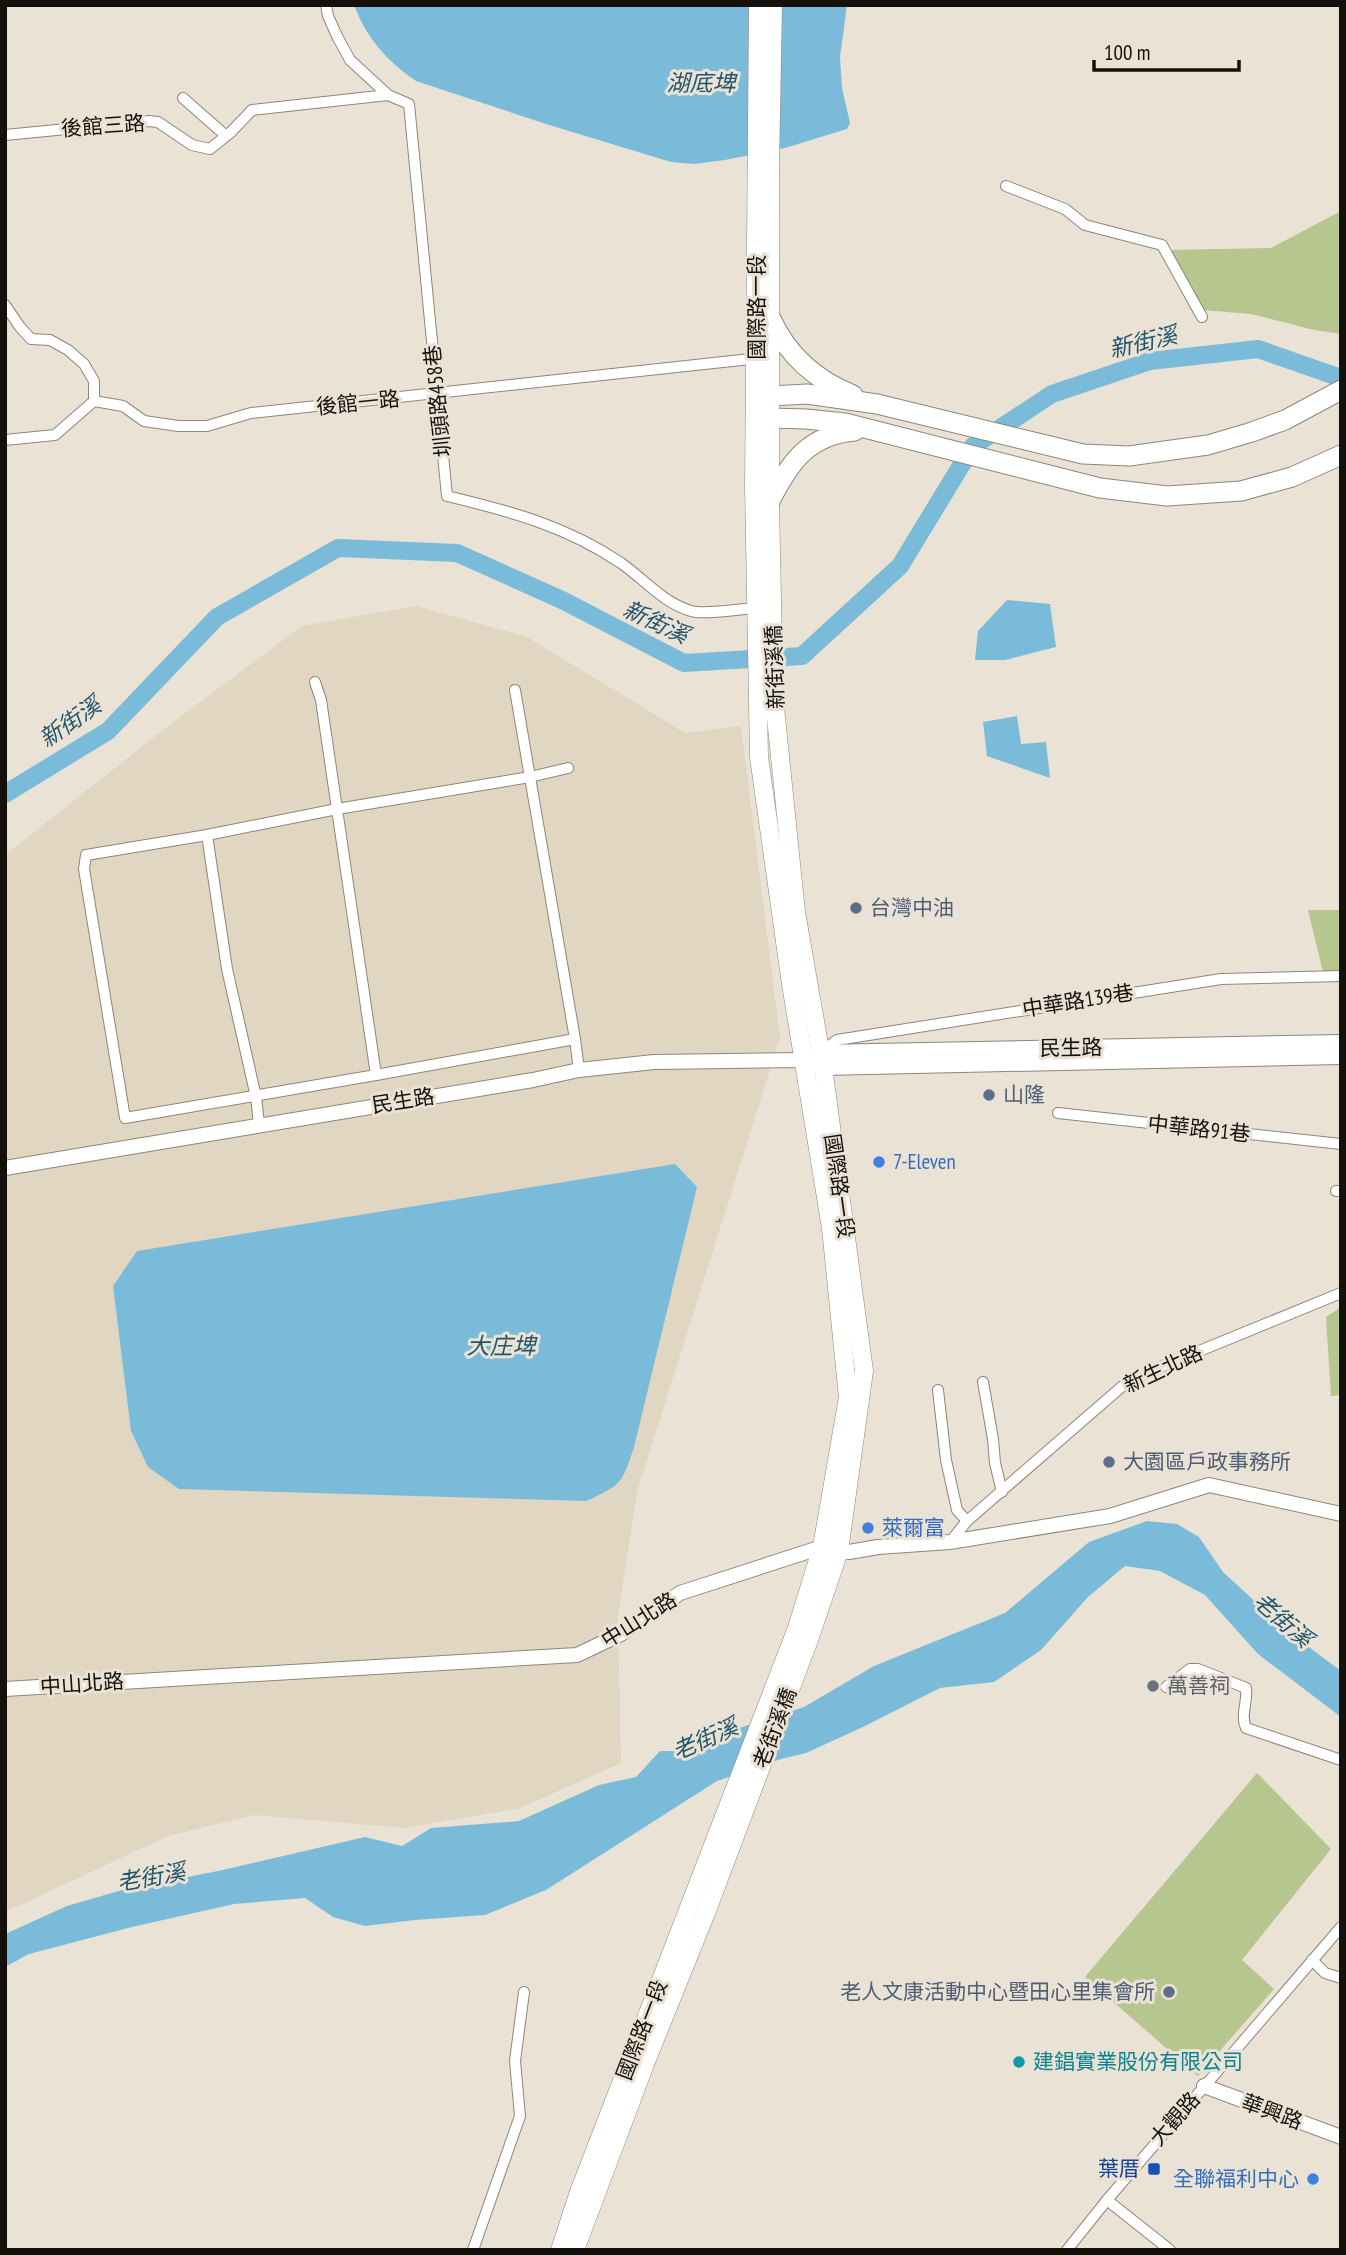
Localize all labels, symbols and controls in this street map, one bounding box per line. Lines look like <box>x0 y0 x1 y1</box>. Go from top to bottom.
scale bar <box>1094 28 1239 72</box>
text: 100 m <box>1104 39 1150 66</box>
water label: 湖底埤 <box>667 68 739 97</box>
street label: 後館三路 <box>60 109 146 142</box>
street label: 國際路一段 <box>743 255 770 360</box>
water label: 新街溪 <box>1106 319 1183 363</box>
street label: 圳頭路458巷 <box>418 344 457 458</box>
street label: 後館一路 <box>315 385 401 420</box>
water label: 新街溪 <box>619 594 696 651</box>
street label: 新街溪橋 <box>760 625 789 709</box>
water label: 新街溪 <box>33 688 109 753</box>
place label: 台灣中油 <box>870 894 954 921</box>
marker: 台灣中油 <box>848 900 864 916</box>
street label: 中華路139巷 <box>1020 978 1136 1023</box>
street label: 民生路 <box>1039 1033 1103 1062</box>
place label: 山隆 <box>1003 1081 1045 1108</box>
street label: 民生路 <box>370 1082 436 1119</box>
marker: 山隆 <box>981 1087 997 1103</box>
street label: 中華路91巷 <box>1146 1110 1252 1147</box>
street label: 國際路一段 <box>819 1132 860 1240</box>
place label: 7-Eleven <box>893 1148 956 1175</box>
marker: 7-Eleven <box>871 1154 887 1170</box>
water label: 大庄埤 <box>467 1331 539 1360</box>
street label: 新生北路 <box>1119 1339 1207 1399</box>
place label: 大園區戶政事務所 <box>1123 1448 1291 1475</box>
marker: 大園區戶政事務所 <box>1101 1454 1117 1470</box>
place label: 萊爾富 <box>882 1514 945 1541</box>
marker: 萊爾富 <box>860 1520 876 1536</box>
street label: 中山北路 <box>596 1586 682 1653</box>
water label: 老街溪 <box>1248 1586 1321 1655</box>
street label: 中山北路 <box>39 1667 125 1700</box>
place label: 萬善祠 <box>1167 1672 1230 1699</box>
marker: 萬善祠 <box>1145 1678 1161 1694</box>
street label: 老街溪橋 <box>747 1684 802 1772</box>
water label: 老街溪 <box>667 1710 745 1766</box>
water label: 老街溪 <box>114 1856 190 1897</box>
street label: 國際路一段 <box>610 1976 673 2084</box>
place label: 老人文康活動中心暨田心里集會所 <box>840 1978 1155 2005</box>
marker: 老人文康活動中心暨田心里集會所 <box>1161 1984 1177 2000</box>
place label: 建錩實業股份有限公司 <box>1033 2048 1243 2075</box>
marker: 建錩實業股份有限公司 <box>1011 2054 1027 2070</box>
street label: 大觀路 <box>1144 2086 1205 2151</box>
street label: 華興路 <box>1238 2088 1306 2135</box>
place label: 葉厝 <box>1098 2155 1140 2182</box>
marker: 葉厝 <box>1146 2161 1162 2177</box>
place label: 全聯福利中心 <box>1173 2165 1299 2192</box>
marker: 全聯福利中心 <box>1305 2171 1321 2187</box>

